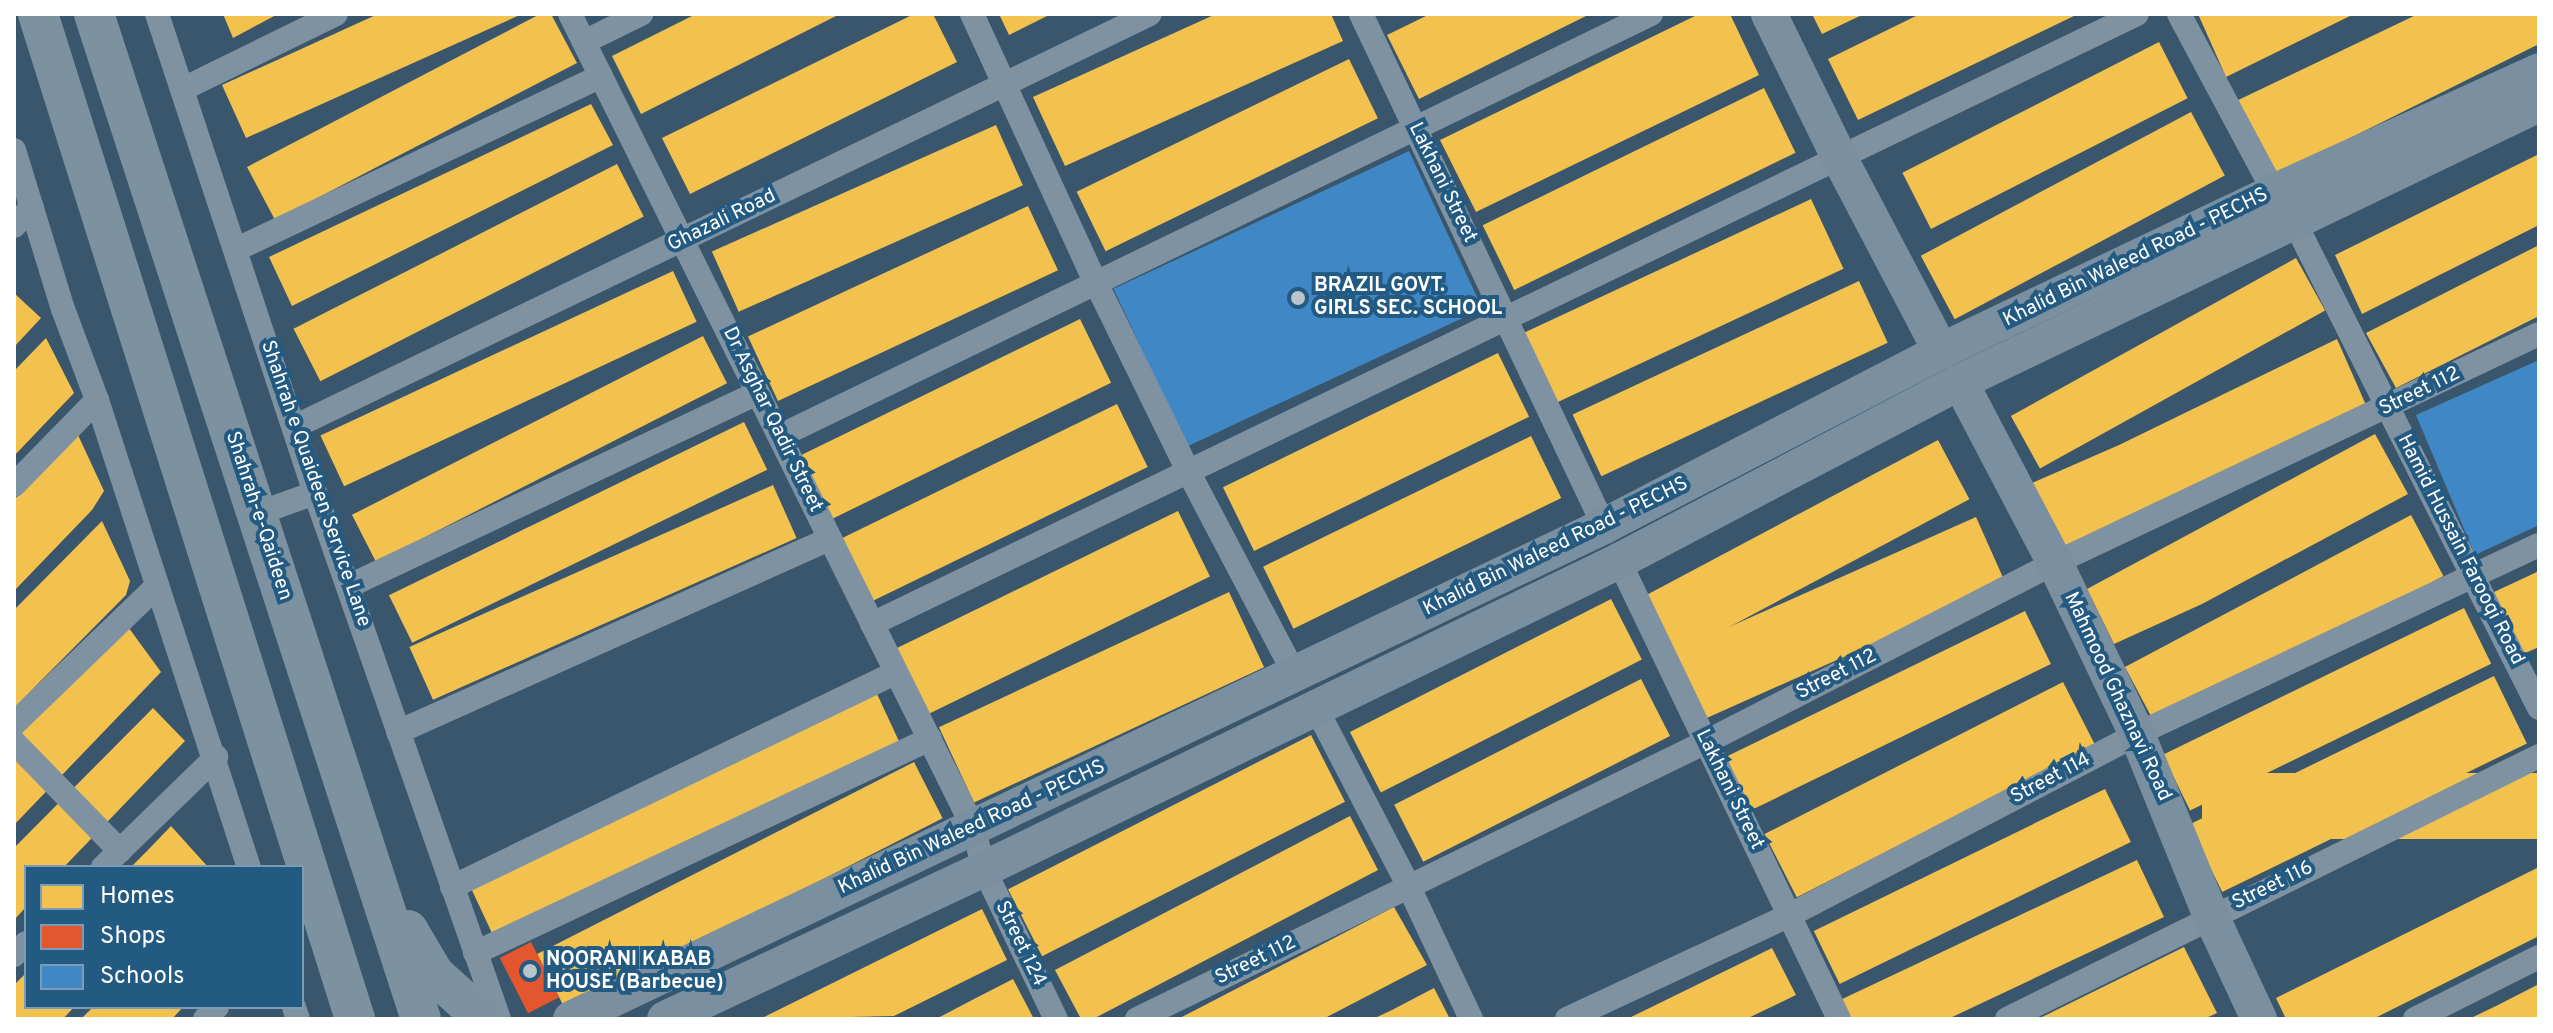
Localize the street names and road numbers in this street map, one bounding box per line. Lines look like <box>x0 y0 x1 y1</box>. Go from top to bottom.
street label: Lakhani Street <box>1403 119 1481 247</box>
street label: Khalid Bin Waleed Road - PECHS <box>1999 183 2273 333</box>
street label: Ghazali Road <box>664 184 780 258</box>
street label: Dr Asghar Qadir Street <box>717 323 827 517</box>
street label: Shahrah e Quaideen Service Lane <box>255 338 375 630</box>
street label: Street 112 <box>2376 362 2464 422</box>
street label: Shahrah-e-Qaideen <box>219 429 297 603</box>
street label: Hamid Hussain Farooqi Road <box>2391 431 2529 669</box>
street label: Khalid Bin Waleed Road - PECHS <box>1419 472 1693 622</box>
street label: Mahmood Ghaznavi Road <box>2058 589 2176 805</box>
street label: Street 112 <box>1793 645 1881 705</box>
street label: Lakhani Street <box>1690 726 1768 854</box>
street label: Street 114 <box>2007 748 2095 810</box>
street label: Khalid Bin Waleed Road - PECHS <box>835 755 1109 901</box>
street label: Street 116 <box>2229 856 2317 916</box>
street label: Street 124 <box>989 898 1051 990</box>
street label: Street 112 <box>1212 931 1300 991</box>

